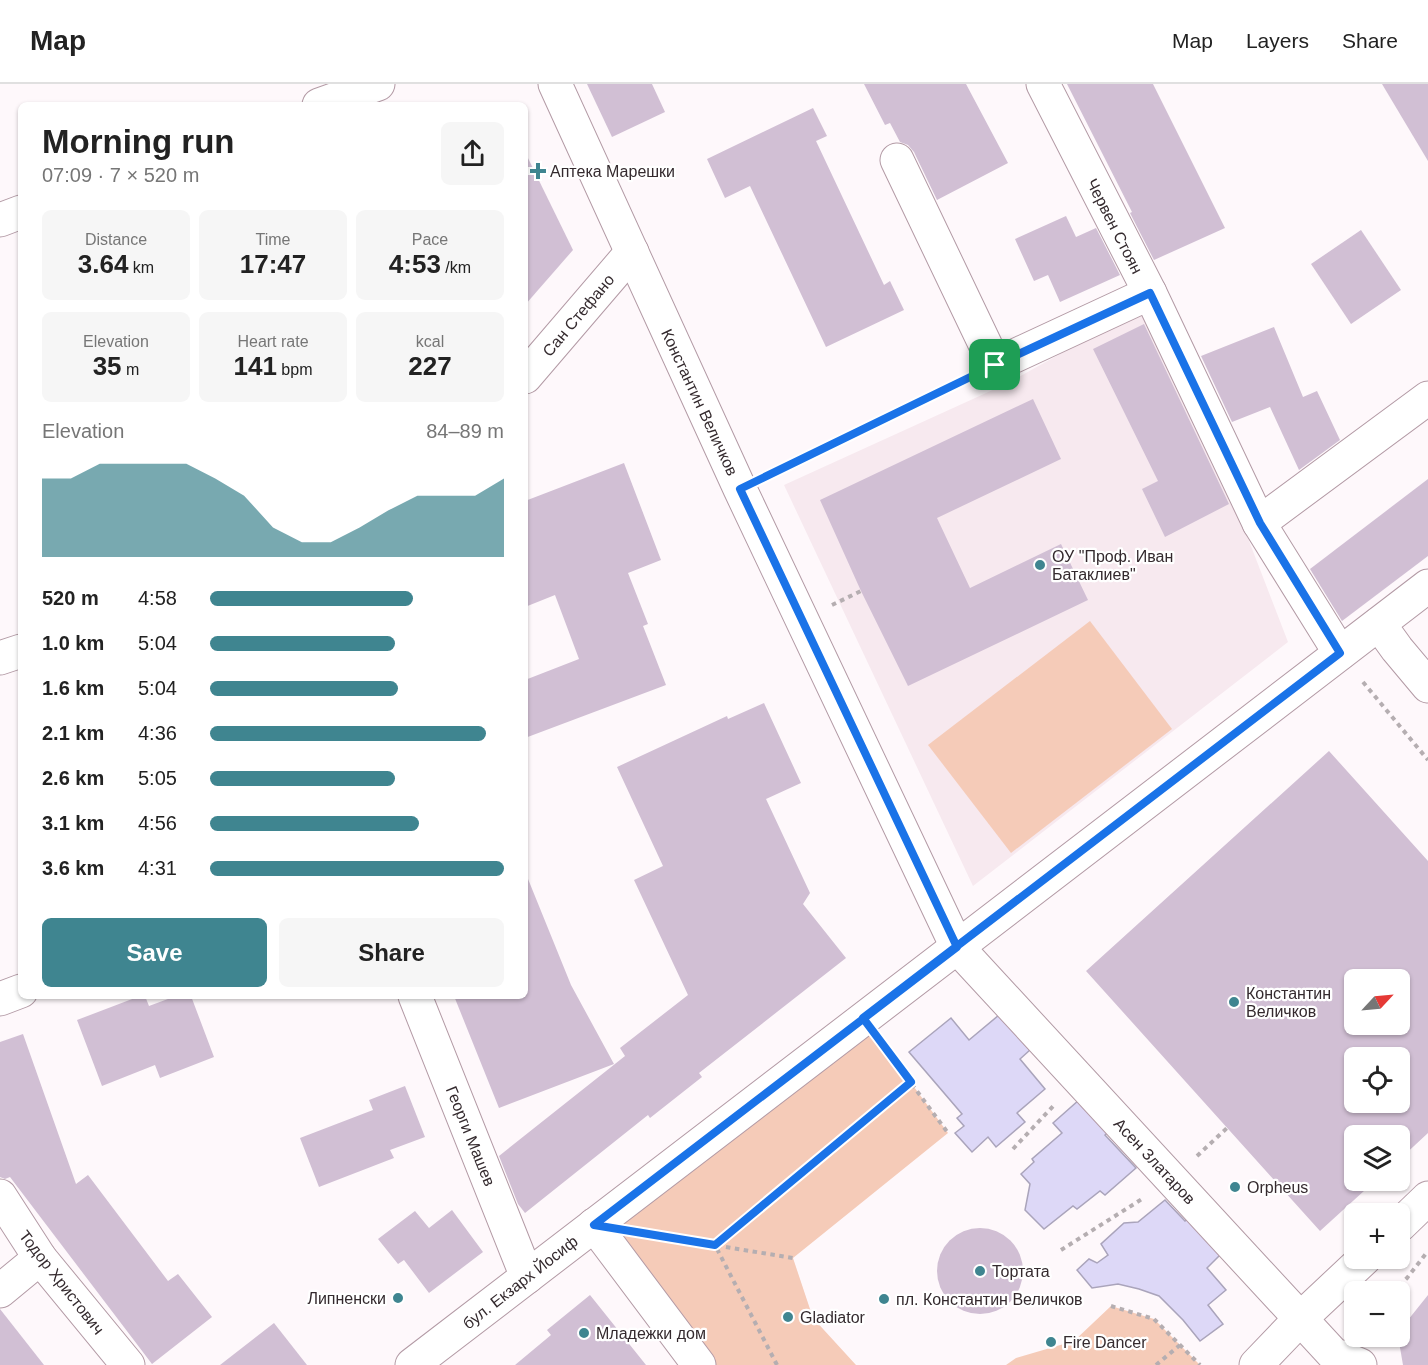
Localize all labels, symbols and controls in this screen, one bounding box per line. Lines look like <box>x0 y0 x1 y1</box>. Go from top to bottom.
text: Map <box>30 25 86 56</box>
text: Map <box>1172 29 1213 52</box>
text: Layers <box>1246 29 1309 52</box>
text: Share <box>1342 29 1398 52</box>
button: share <box>441 122 504 185</box>
text: Morning run <box>42 123 234 160</box>
place label: Аптека Марешки <box>550 163 675 180</box>
text: 07:09 · 7 × 520 m <box>42 164 199 186</box>
marker: Аптека Марешки <box>531 164 545 178</box>
street label: Червен Стоян <box>1083 176 1146 276</box>
text: Distance <box>85 231 147 248</box>
text: Time <box>256 231 290 248</box>
text: Pace <box>412 231 448 248</box>
text: 3.64 <box>78 249 128 279</box>
text: 17:47 <box>240 249 306 279</box>
text: 4:53 <box>389 249 441 279</box>
text: km <box>128 259 154 276</box>
text: /km <box>441 259 471 276</box>
street label: Сан Стефано <box>539 271 618 360</box>
street label: Константин Величков <box>658 326 741 478</box>
text: Elevation <box>83 333 149 350</box>
text: Heart rate <box>237 333 309 350</box>
text: kcal <box>416 333 444 350</box>
pin <box>969 339 1020 390</box>
icon: arrive <box>978 348 1011 381</box>
text: 35 <box>93 351 122 381</box>
text: 141 <box>234 351 277 381</box>
text: 227 <box>408 351 452 381</box>
text: m <box>122 361 139 378</box>
text: bpm <box>277 361 312 378</box>
text: Elevation <box>42 420 124 442</box>
text: 84–89 m <box>426 420 504 442</box>
place label: ОУ "Проф. Иван Батаклиев" <box>1052 548 1173 583</box>
marker: ОУ "Проф. Иван Батаклиев" <box>1033 558 1047 572</box>
text: 520 m <box>42 587 99 609</box>
text: 4:58 <box>138 587 177 609</box>
text: 1.0 km <box>42 632 104 654</box>
text: 5:04 <box>138 632 177 654</box>
text: 1.6 km <box>42 677 104 699</box>
text: 5:04 <box>138 677 177 699</box>
text: 2.1 km <box>42 722 104 744</box>
text: 4:36 <box>138 722 177 744</box>
text: 2.6 km <box>42 767 104 789</box>
text: 5:05 <box>138 767 177 789</box>
text: 3.1 km <box>42 812 104 834</box>
text: 4:56 <box>138 812 177 834</box>
text: 3.6 km <box>42 857 104 879</box>
text: 4:31 <box>138 857 177 879</box>
button: Save <box>42 918 267 987</box>
button: Share <box>279 918 504 987</box>
north arrow <box>1344 969 1410 1035</box>
map controls <box>1344 969 1410 1347</box>
place label: Константин Величков <box>1246 985 1331 1020</box>
marker: Константин Величков <box>1227 995 1241 1009</box>
button: locate <box>1344 1047 1410 1113</box>
street label: Георги Машев <box>443 1084 498 1189</box>
street label: Асен Златаров <box>1111 1115 1199 1208</box>
button: layers <box>1344 1125 1410 1191</box>
place label: Orpheus <box>1247 1179 1308 1196</box>
marker: Orpheus <box>1228 1180 1242 1194</box>
button: + <box>1344 1203 1410 1269</box>
street label: Тодор Христович <box>16 1227 107 1338</box>
street label: бул. Екзарх Йосиф <box>459 1232 581 1332</box>
place label: Тортата <box>992 1263 1050 1280</box>
marker: Тортата <box>973 1264 987 1278</box>
button: − <box>1344 1281 1410 1347</box>
place label: Липненски <box>307 1290 386 1307</box>
marker: Липненски <box>391 1291 405 1305</box>
place label: пл. Константин Величков <box>896 1291 1083 1308</box>
marker: пл. Константин Величков <box>877 1292 891 1306</box>
place label: Gladiator <box>800 1309 866 1326</box>
marker: Gladiator <box>781 1310 795 1324</box>
place label: Младежки дом <box>596 1325 706 1342</box>
marker: Младежки дом <box>577 1326 591 1340</box>
place label: Fire Dancer <box>1063 1334 1147 1351</box>
marker: Fire Dancer <box>1044 1335 1058 1349</box>

